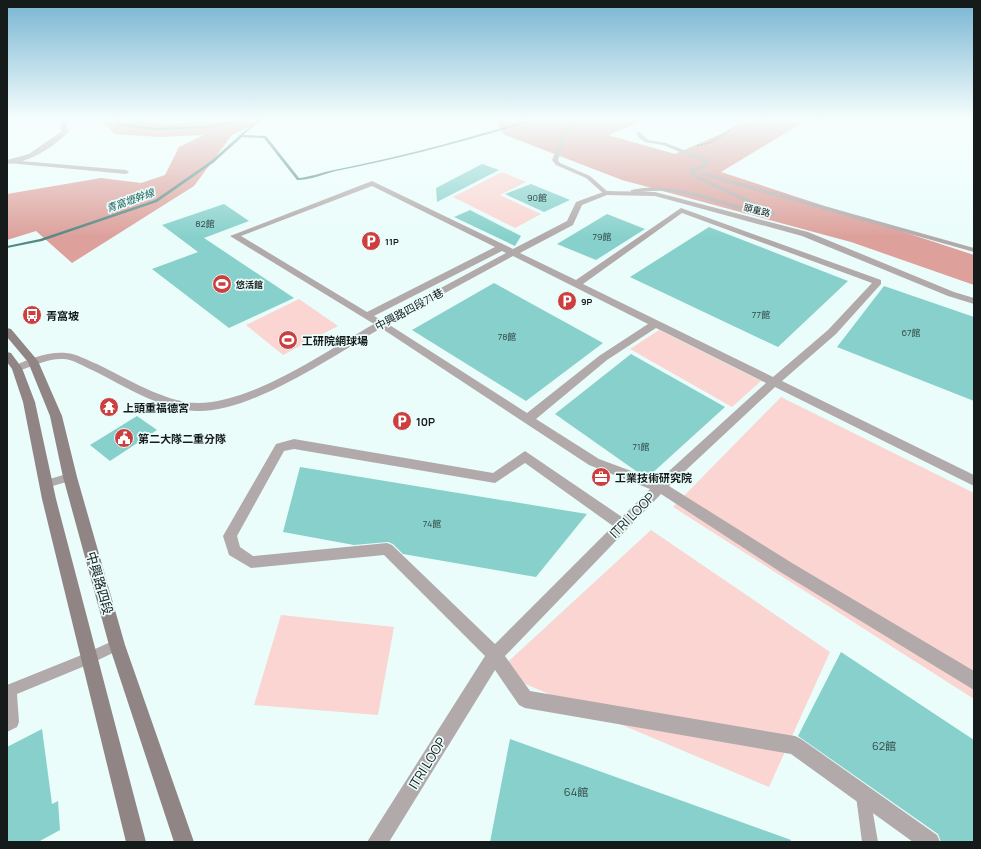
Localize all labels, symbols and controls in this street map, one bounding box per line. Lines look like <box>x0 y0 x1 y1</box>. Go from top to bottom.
water label: 青窩壢幹線 <box>104 185 157 215</box>
house number: 90館 <box>527 191 547 204</box>
street label: 頭重路 <box>742 200 772 220</box>
house number: 82館 <box>195 217 215 230</box>
parking icon: 11P <box>360 230 382 252</box>
house number: 79館 <box>592 230 612 243</box>
place label: 11P <box>385 235 399 248</box>
sports icon: 悠活館 <box>211 273 233 295</box>
place label: 悠活館 <box>235 278 263 291</box>
street label: 中興路四段71巷 <box>372 285 446 333</box>
parking icon: 9P <box>556 290 578 312</box>
place label: 9P <box>581 295 593 308</box>
bus stop icon: 青窩坡 <box>21 304 43 326</box>
place label: 青窩坡 <box>46 308 79 323</box>
house number: 77館 <box>752 308 770 321</box>
house number: 67館 <box>901 326 921 339</box>
sports icon: 工研院網球場 <box>277 329 299 351</box>
house number: 78館 <box>498 330 516 343</box>
place label: 工研院網球場 <box>302 333 368 348</box>
temple icon: 上頭重福德宮 <box>98 396 120 418</box>
place label: 上頭重福德宮 <box>123 400 189 415</box>
parking icon: 10P <box>391 410 413 432</box>
place label: 10P <box>416 414 435 429</box>
public building icon: 第二大隊二重分隊 <box>113 427 135 449</box>
place label: 第二大隊二重分隊 <box>138 431 226 446</box>
house number: 71館 <box>632 440 650 453</box>
office icon: 工業技術研究院 <box>590 466 612 488</box>
place label: 工業技術研究院 <box>615 470 692 485</box>
street label: ITRI LOOP <box>605 488 659 542</box>
house number: 74館 <box>423 517 441 530</box>
street label: 中興路四段 <box>82 549 118 617</box>
street label: ITRI LOOP <box>404 734 450 792</box>
house number: 62館 <box>872 738 896 753</box>
house number: 64館 <box>564 784 588 799</box>

